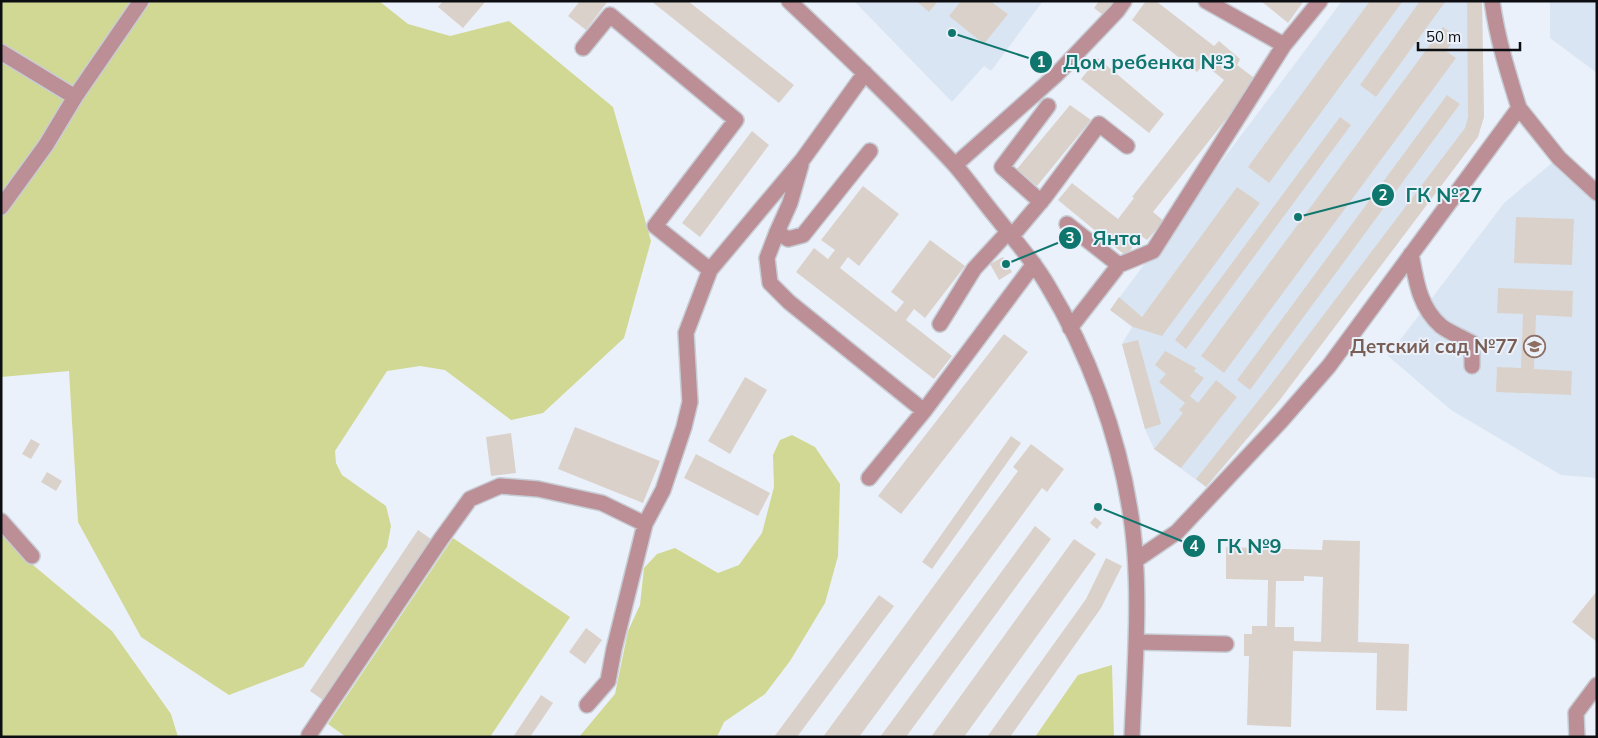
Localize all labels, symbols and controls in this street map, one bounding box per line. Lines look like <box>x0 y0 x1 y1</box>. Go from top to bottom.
scale bar <box>1418 20 1520 52</box>
text: 50 m <box>1426 27 1461 46</box>
callout: Дом ребенка №3 <box>1029 44 1245 79</box>
text: Дом ребенка №3 <box>1063 49 1235 74</box>
text: 1 <box>1036 52 1046 71</box>
callout: ГК №27 <box>1371 177 1493 212</box>
text: ГК №27 <box>1405 182 1483 207</box>
text: 2 <box>1378 185 1388 204</box>
callout: Янта <box>1058 220 1152 255</box>
text: Янта <box>1093 225 1141 250</box>
text: 3 <box>1065 228 1075 247</box>
place label: Детский сад №77 <box>1350 334 1518 358</box>
school or university icon: Детский сад №77 <box>1522 334 1546 358</box>
callout: ГК №9 <box>1181 528 1292 563</box>
text: ГК №9 <box>1216 533 1282 558</box>
text: 4 <box>1189 536 1199 555</box>

